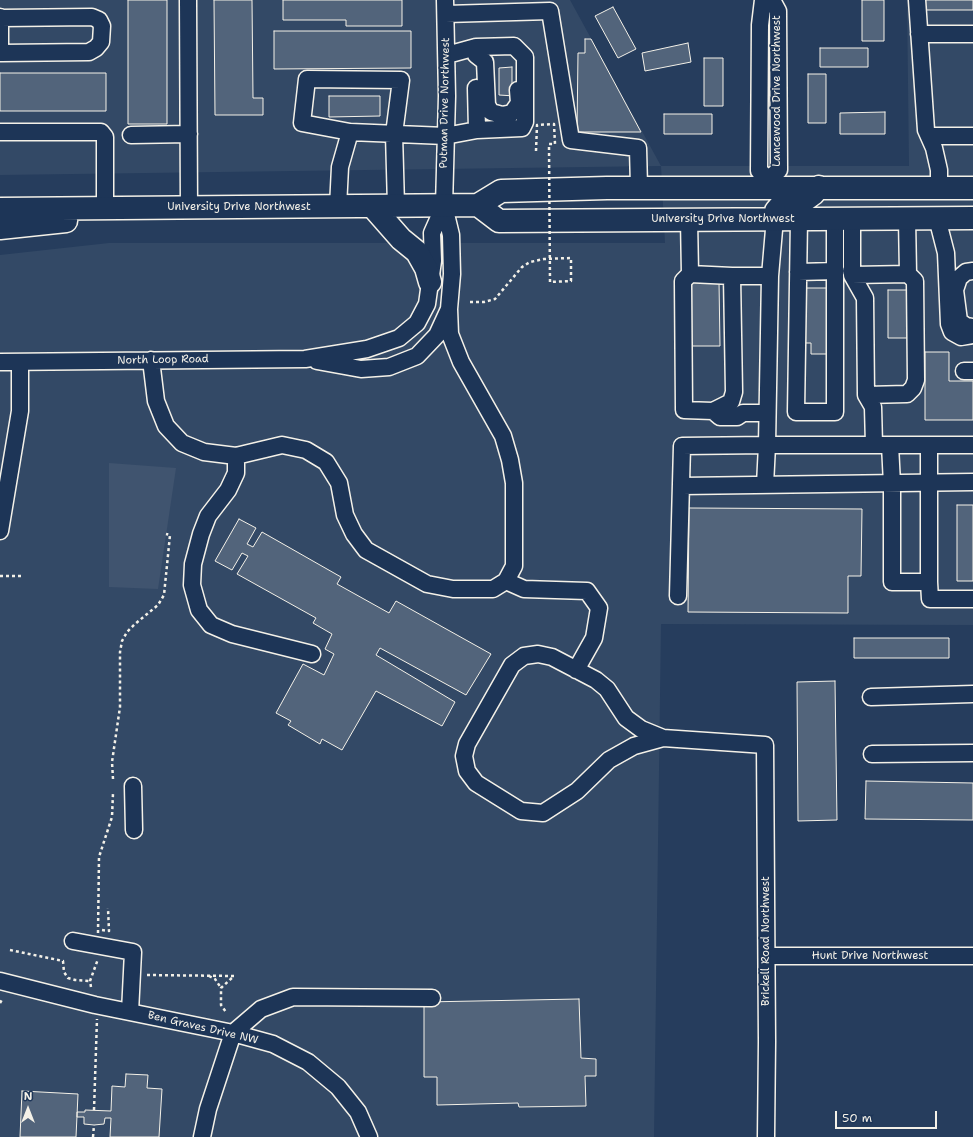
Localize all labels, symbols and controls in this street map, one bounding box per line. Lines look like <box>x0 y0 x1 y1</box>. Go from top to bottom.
street label: Lancewood Drive Northwest <box>770 15 784 167</box>
street label: Putman Drive Northwest <box>437 37 453 169</box>
street label: University Drive Northwest <box>167 200 311 214</box>
street label: University Drive Northwest <box>651 212 795 226</box>
street label: North Loop Road <box>117 353 209 367</box>
street label: Brickell Road Northwest <box>759 876 773 1006</box>
street label: Hunt Drive Northwest <box>812 949 928 963</box>
street label: Ben Graves Drive NW <box>147 1009 259 1047</box>
north arrow <box>8 1089 48 1129</box>
text: N <box>24 1089 32 1104</box>
scale bar <box>837 1103 939 1129</box>
text: 50 m <box>842 1110 872 1126</box>

